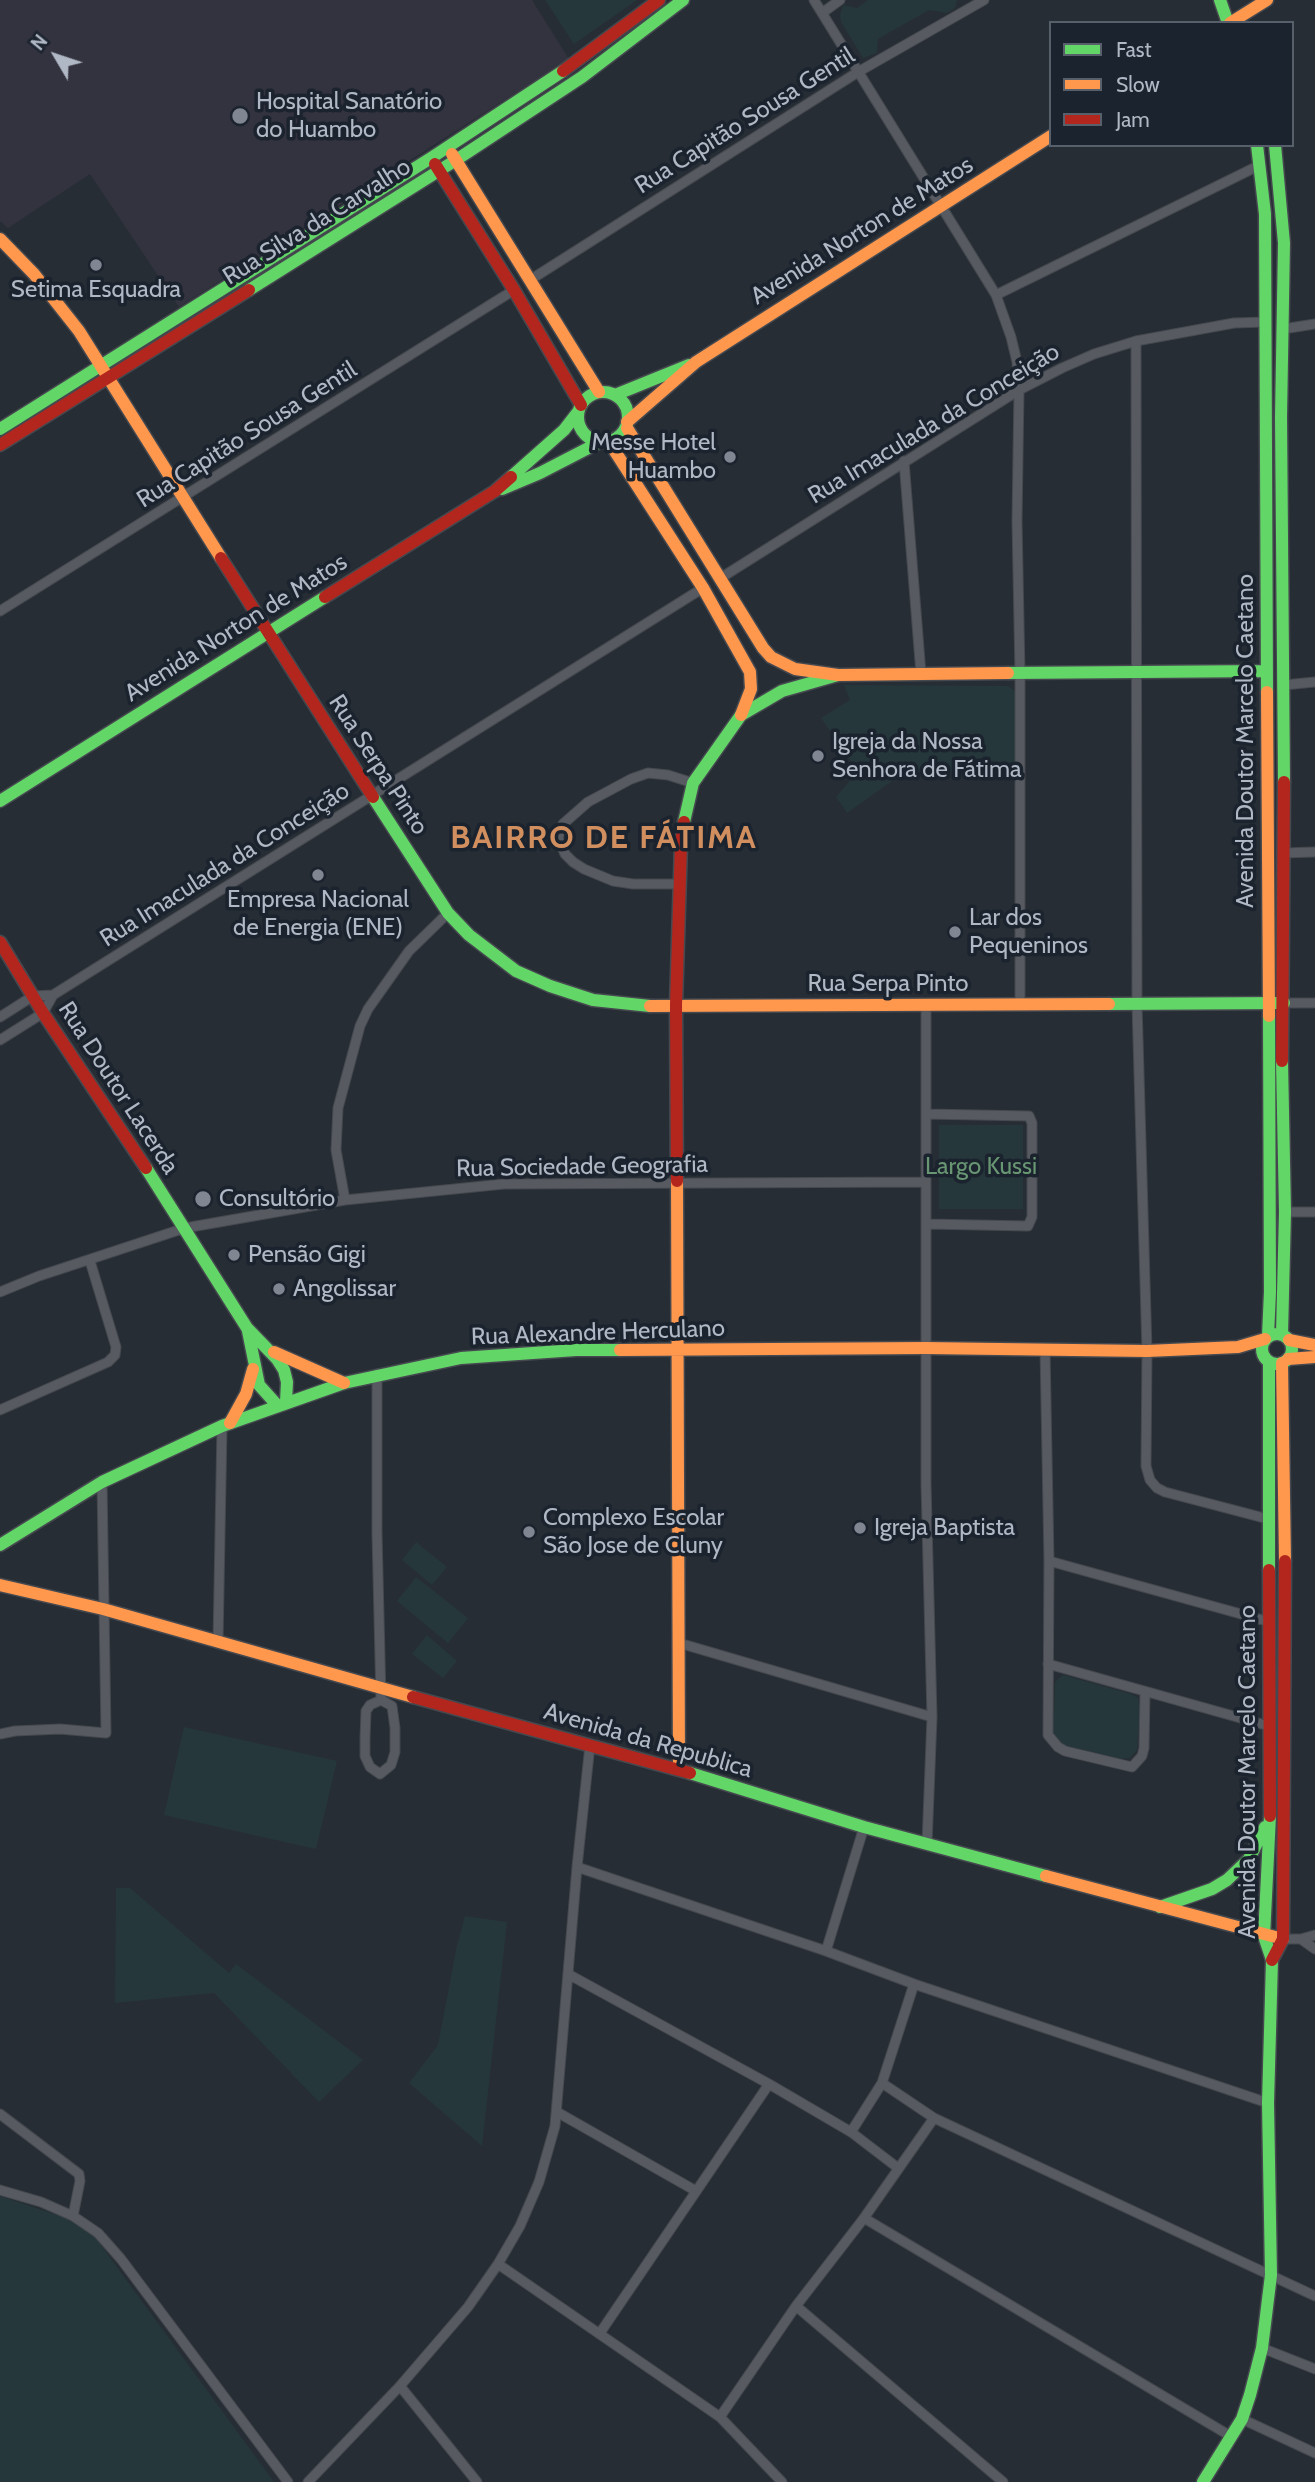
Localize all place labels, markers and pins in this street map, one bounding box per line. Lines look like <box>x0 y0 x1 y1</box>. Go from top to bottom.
place label: Hospital Sanatório do Huambo <box>256 88 442 144</box>
marker: Hospital Sanatório do Huambo <box>230 106 250 126</box>
marker: Setima Esquadra <box>88 257 104 273</box>
place label: Setima Esquadra <box>11 276 181 304</box>
place label: Messe Hotel Huambo <box>591 429 716 485</box>
marker: Messe Hotel Huambo <box>722 449 738 465</box>
place label: Igreja da Nossa Senhora de Fátima <box>832 728 1021 784</box>
marker: Igreja da Nossa Senhora de Fátima <box>810 748 826 764</box>
marker: Empresa Nacional de Energia (ENE) <box>310 867 326 883</box>
place label: Empresa Nacional de Energia (ENE) <box>227 886 409 942</box>
place label: Lar dos Pequeninos <box>969 904 1088 960</box>
marker: Lar dos Pequeninos <box>947 924 963 940</box>
place label: Consultório <box>219 1185 335 1213</box>
marker: Consultório <box>193 1189 213 1209</box>
place label: Pensão Gigi <box>248 1241 366 1269</box>
marker: Pensão Gigi <box>226 1247 242 1263</box>
place label: Angolissar <box>293 1275 396 1303</box>
marker: Angolissar <box>271 1281 287 1297</box>
place label: Complexo Escolar São Jose de Cluny <box>543 1504 724 1560</box>
place label: Igreja Baptista <box>874 1514 1015 1542</box>
marker: Igreja Baptista <box>852 1520 868 1536</box>
marker: Complexo Escolar São Jose de Cluny <box>521 1524 537 1540</box>

